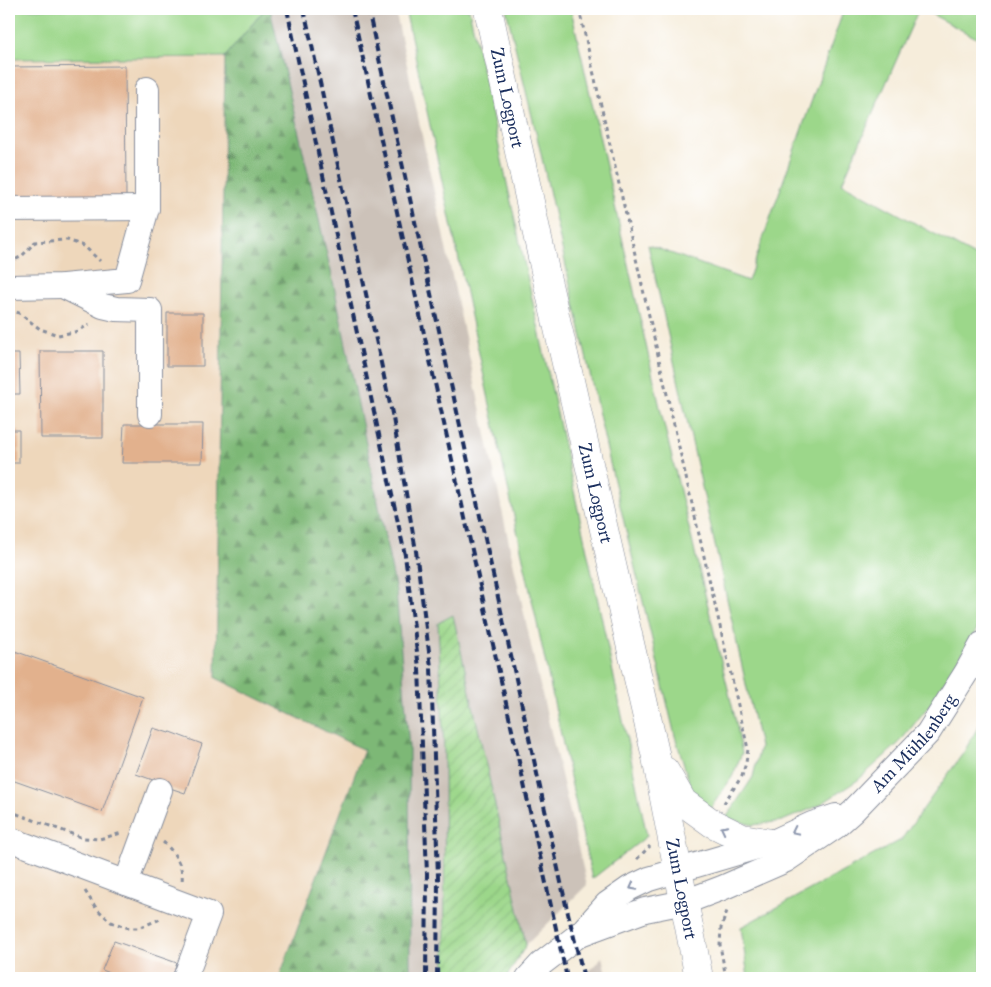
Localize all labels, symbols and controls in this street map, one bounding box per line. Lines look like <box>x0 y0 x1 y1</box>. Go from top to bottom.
street label: Zum Logport <box>486 46 529 151</box>
street label: Zum Logport <box>574 441 618 546</box>
street label: Am Mühlenberg <box>865 689 962 798</box>
one-way arrow <box>721 825 730 835</box>
one-way arrow <box>791 825 800 836</box>
street label: Zum Logport <box>661 837 702 942</box>
one-way arrow <box>629 881 638 891</box>

